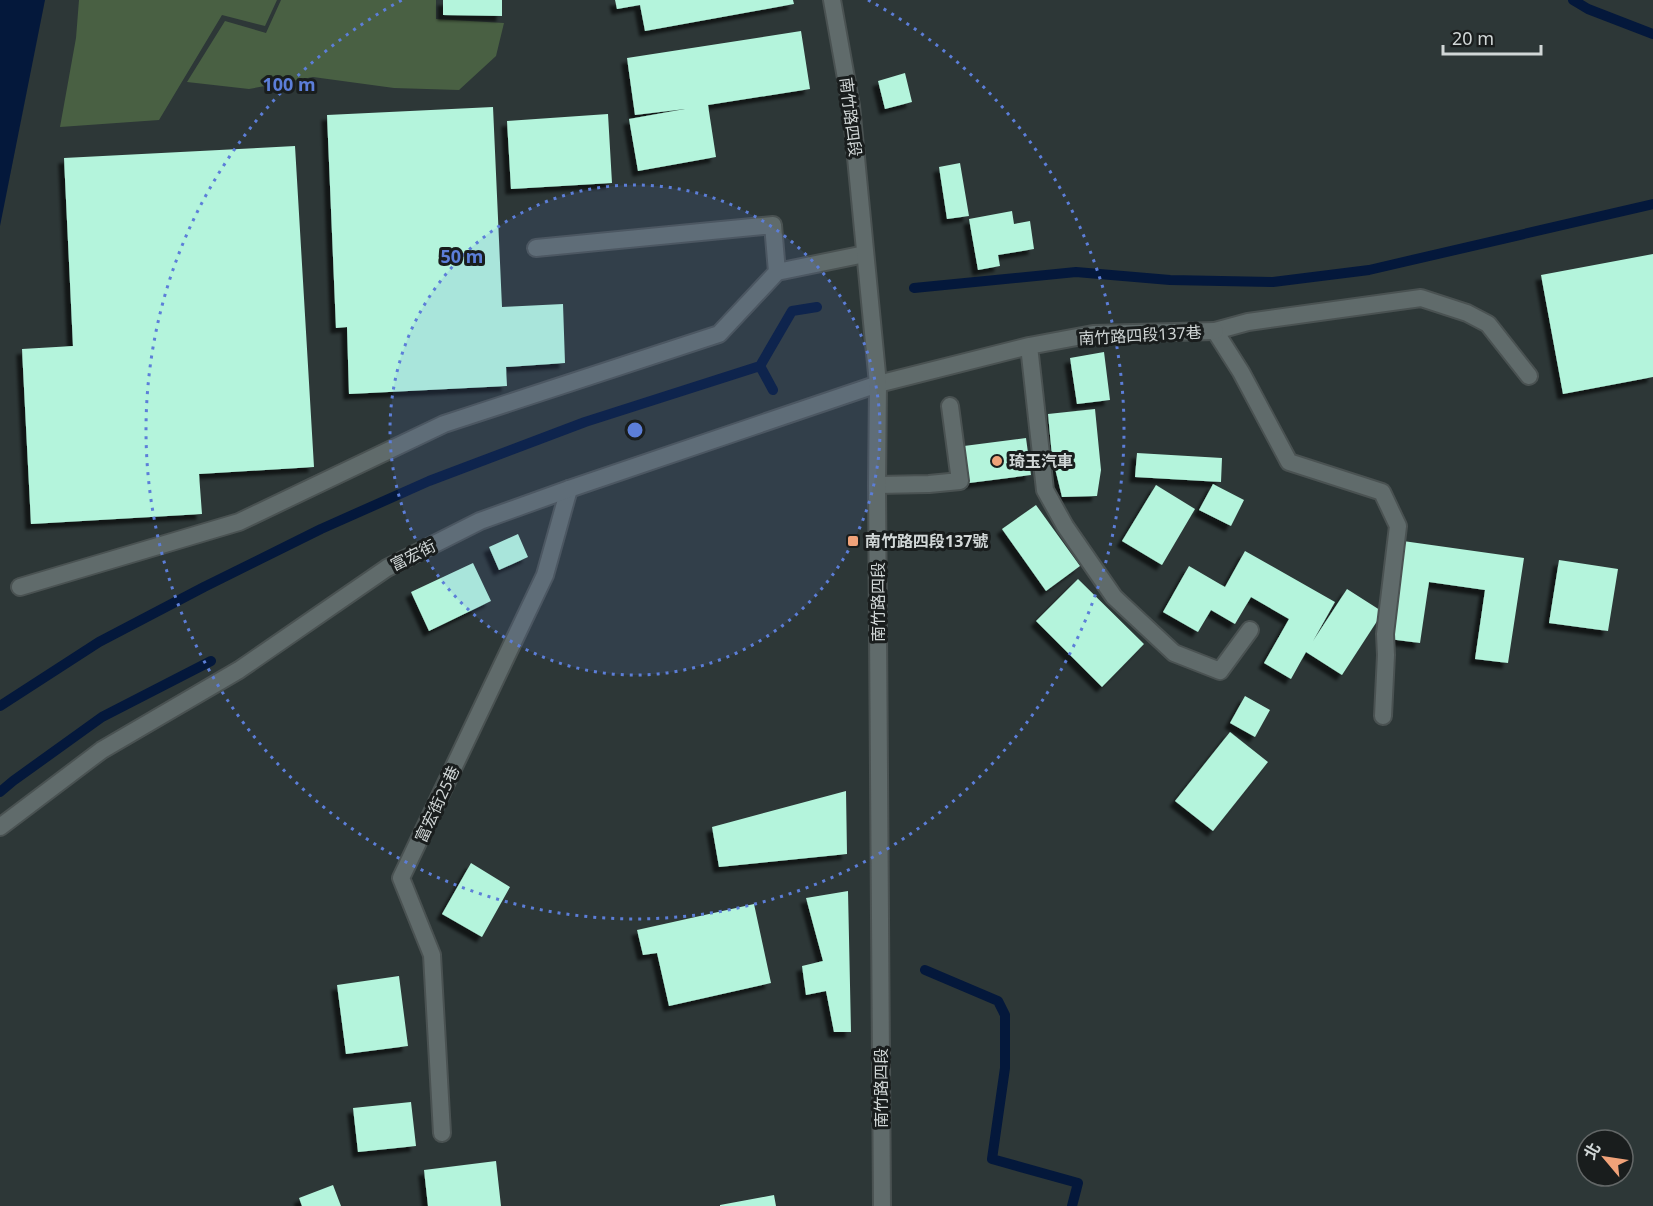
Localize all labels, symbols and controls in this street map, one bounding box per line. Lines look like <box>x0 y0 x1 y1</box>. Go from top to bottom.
scale bar <box>1443 18 1540 56</box>
text: 20 m <box>1452 26 1494 50</box>
text: 100 m <box>262 72 316 96</box>
street label: 南竹路四段 <box>835 76 867 158</box>
text: 50 m <box>441 244 483 268</box>
street label: 南竹路四段137巷 <box>1078 321 1202 349</box>
centre of rings <box>625 420 645 440</box>
place label: 琦玉汽車 <box>1009 450 1073 472</box>
marker: 琦玉汽車 <box>990 454 1004 468</box>
place label: 南竹路四段137號 <box>865 530 988 552</box>
street label: 富宏街 <box>387 534 439 576</box>
marker: 南竹路四段137號 <box>846 534 860 548</box>
street label: 南竹路四段 <box>867 562 889 642</box>
street label: 富宏街25巷 <box>410 762 464 846</box>
street label: 南竹路四段 <box>870 1048 892 1128</box>
north arrow <box>1575 1128 1635 1188</box>
text: 北 <box>1578 1138 1605 1163</box>

